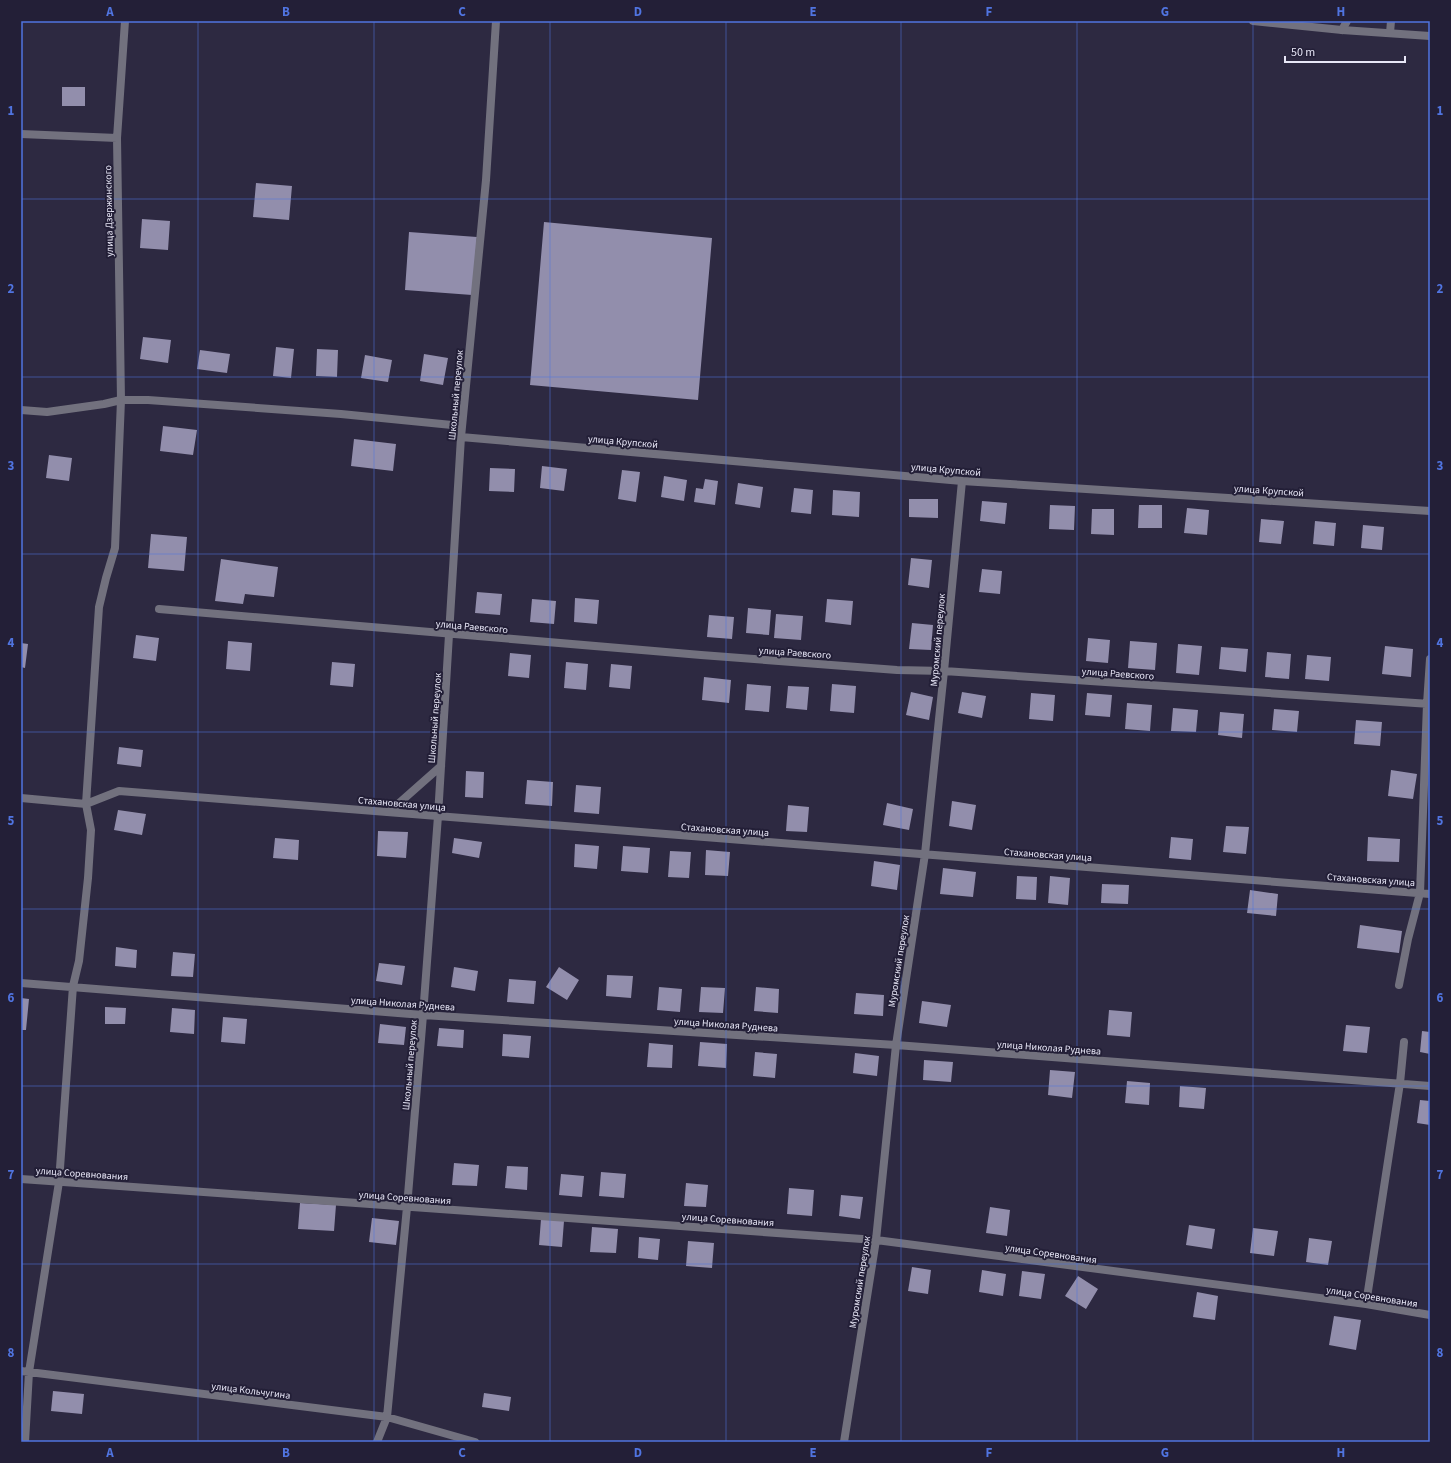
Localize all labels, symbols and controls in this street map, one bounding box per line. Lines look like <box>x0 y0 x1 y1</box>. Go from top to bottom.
text: A <box>105 3 114 21</box>
text: B <box>282 3 290 21</box>
text: C <box>458 3 466 21</box>
text: D <box>634 3 642 21</box>
text: E <box>809 3 817 21</box>
text: F <box>986 3 993 21</box>
text: G <box>1161 3 1169 21</box>
text: H <box>1337 3 1345 21</box>
scale bar <box>1285 38 1405 64</box>
text: 50 m <box>1291 44 1315 61</box>
text: 1 <box>8 102 15 120</box>
text: 1 <box>1437 102 1444 120</box>
street label: улица Дзержинского <box>101 165 117 257</box>
text: 2 <box>8 280 15 298</box>
text: 2 <box>1437 280 1444 298</box>
street label: Школьный переулок <box>445 349 467 441</box>
street label: улица Крупской <box>587 432 658 452</box>
text: 3 <box>8 457 15 475</box>
text: 3 <box>1437 457 1444 475</box>
street label: улица Крупской <box>910 460 981 480</box>
street label: улица Крупской <box>1233 482 1304 500</box>
street label: Муромский переулок <box>927 593 949 687</box>
street label: улица Раевского <box>435 617 509 637</box>
text: 4 <box>8 634 15 652</box>
text: 4 <box>1437 634 1444 652</box>
street label: улица Раевского <box>758 643 832 663</box>
street label: улица Раевского <box>1081 664 1155 684</box>
street label: Школьный переулок <box>425 672 445 764</box>
street label: Стахановская улица <box>357 793 446 815</box>
text: 5 <box>8 812 15 830</box>
text: 5 <box>1437 812 1444 830</box>
street label: Стахановская улица <box>680 820 769 840</box>
street label: Стахановская улица <box>1003 845 1092 865</box>
street label: Стахановская улица <box>1326 870 1415 890</box>
street label: Муромский переулок <box>885 914 913 1008</box>
text: 6 <box>8 989 15 1007</box>
text: 6 <box>1437 989 1444 1007</box>
street label: улица Николая Руднева <box>350 993 455 1015</box>
street label: улица Николая Руднева <box>673 1014 778 1036</box>
street label: Школьный переулок <box>399 1019 421 1111</box>
street label: улица Николая Руднева <box>996 1037 1101 1059</box>
street label: улица Соревнования <box>35 1164 129 1184</box>
text: 7 <box>8 1166 15 1184</box>
text: 7 <box>1437 1166 1444 1184</box>
street label: улица Соревнования <box>358 1188 452 1208</box>
street label: улица Соревнования <box>681 1210 775 1230</box>
street label: Муромский переулок <box>846 1235 874 1329</box>
street label: улица Соревнования <box>1004 1241 1098 1267</box>
street label: улица Соревнования <box>1325 1283 1419 1311</box>
text: 8 <box>8 1344 15 1362</box>
text: 8 <box>1437 1344 1444 1362</box>
street label: улица Кольчугина <box>211 1379 291 1403</box>
text: A <box>105 1444 114 1462</box>
text: B <box>282 1444 290 1462</box>
text: C <box>458 1444 466 1462</box>
text: D <box>634 1444 642 1462</box>
text: E <box>809 1444 817 1462</box>
text: F <box>986 1444 993 1462</box>
text: G <box>1161 1444 1169 1462</box>
text: H <box>1337 1444 1345 1462</box>

